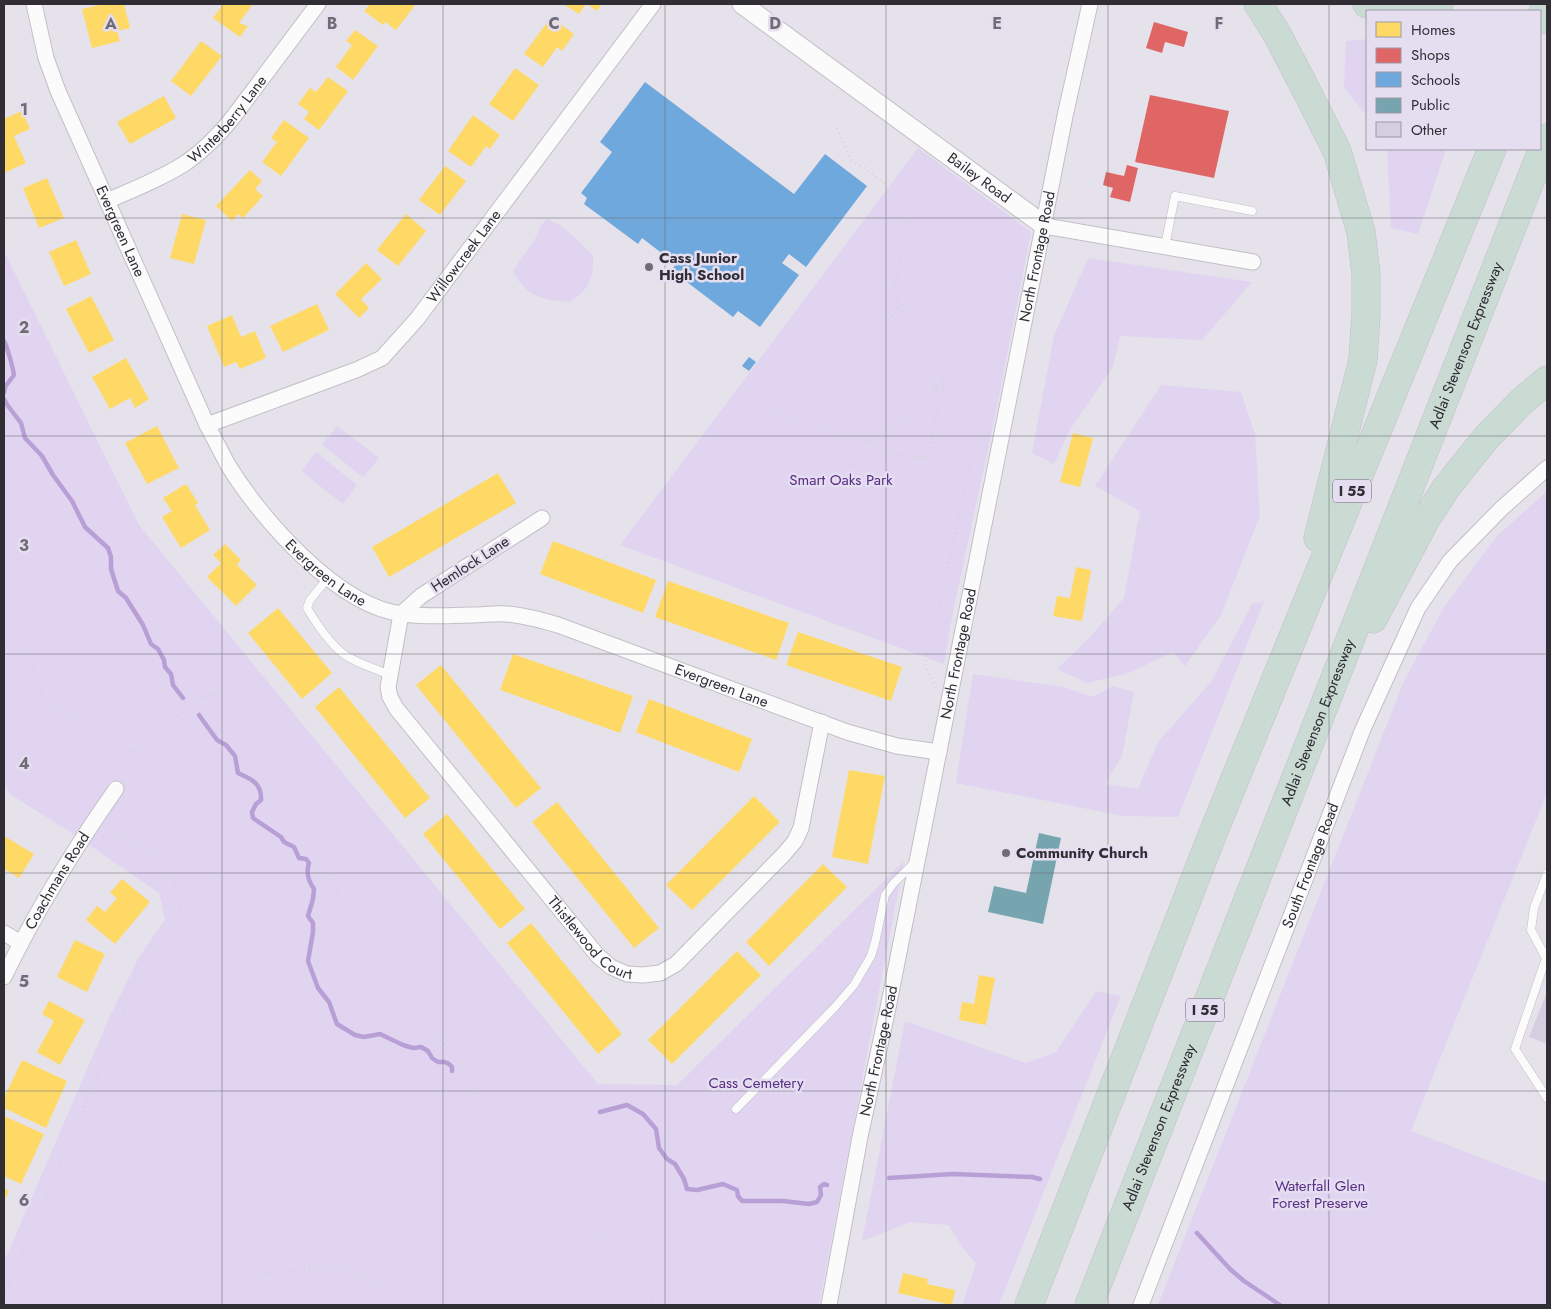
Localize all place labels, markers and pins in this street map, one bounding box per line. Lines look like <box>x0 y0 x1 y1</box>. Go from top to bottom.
place label: Cass Junior High School <box>659 247 744 286</box>
marker: Cass Junior High School <box>643 261 655 273</box>
place label: Community Church <box>1016 842 1148 864</box>
marker: Community Church <box>1000 847 1012 859</box>

